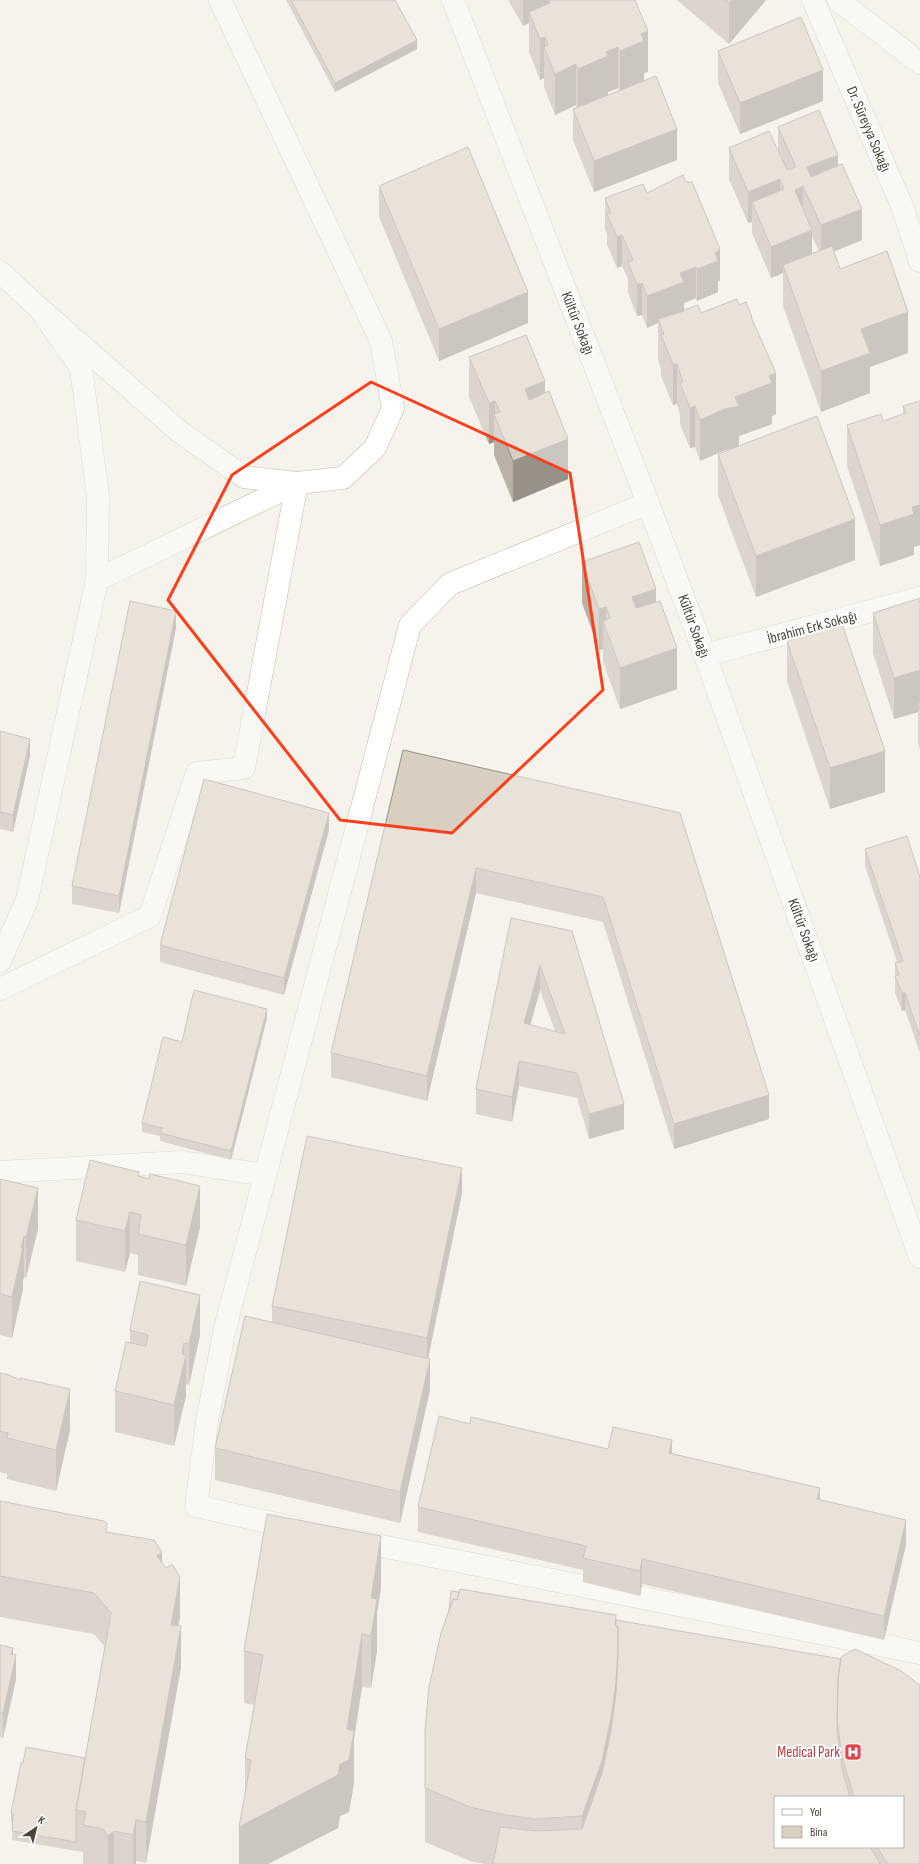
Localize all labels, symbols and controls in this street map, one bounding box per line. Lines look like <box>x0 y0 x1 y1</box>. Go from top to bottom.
street label: Dr. Süreyya Sokağı <box>842 84 895 175</box>
street label: Kültür Sokağı <box>557 289 598 357</box>
street label: Kültür Sokağı <box>673 592 714 660</box>
street label: İbrahim Erk Sokağı <box>765 606 859 649</box>
street label: Kültür Sokağı <box>783 896 824 964</box>
hospital icon: Medical Park <box>843 1742 863 1762</box>
place label: Medical Park <box>777 1743 840 1762</box>
legend <box>774 1796 904 1848</box>
text: Yol <box>810 1805 822 1820</box>
north arrow <box>16 1808 56 1848</box>
text: K <box>35 1813 48 1827</box>
text: Bina <box>810 1825 828 1840</box>

